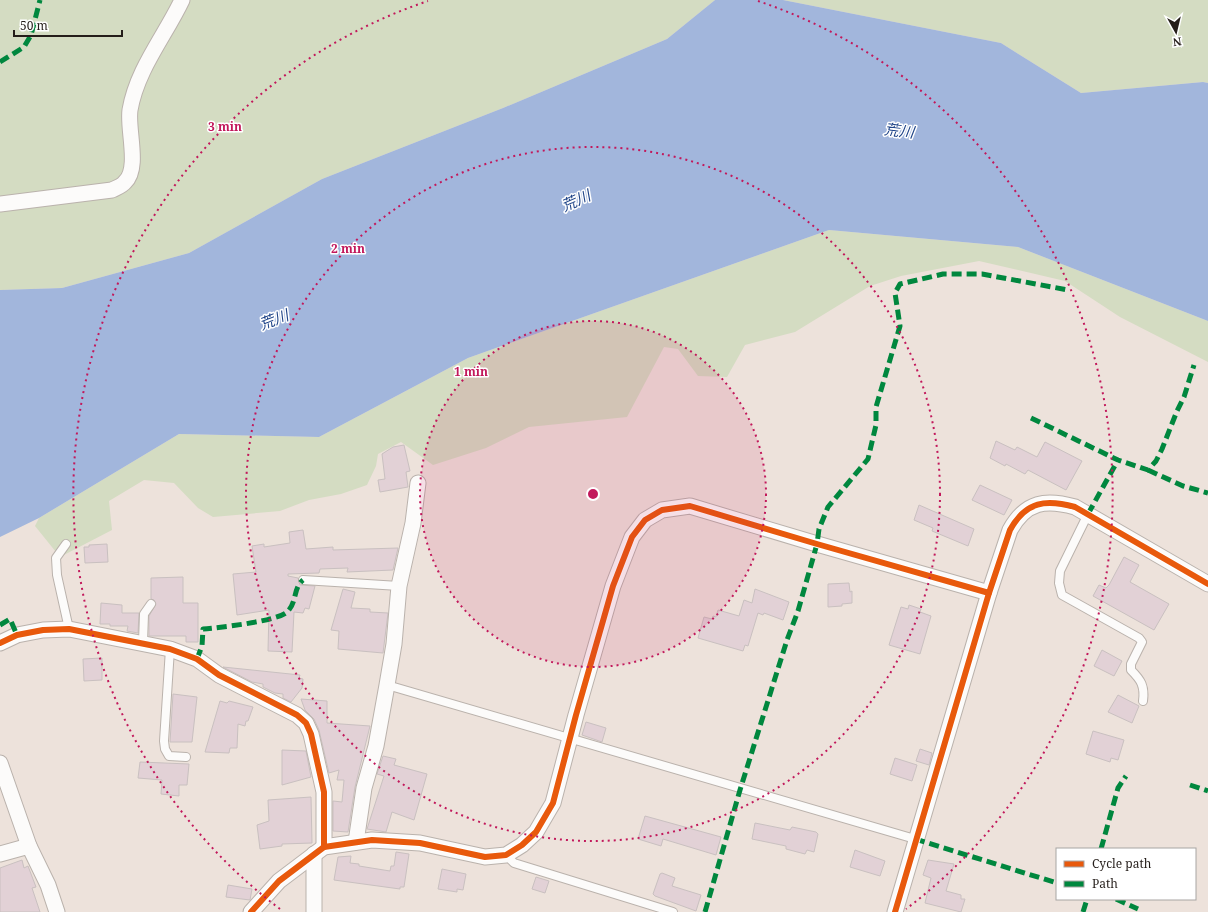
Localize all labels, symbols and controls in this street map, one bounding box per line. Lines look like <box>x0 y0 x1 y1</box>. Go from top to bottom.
scale bar <box>14 12 122 38</box>
north arrow <box>1156 12 1196 52</box>
text: 50 m <box>20 17 48 34</box>
text: N <box>1172 34 1183 50</box>
text: 3 min <box>208 118 242 135</box>
water label: 荒川 <box>883 118 917 142</box>
water label: 荒川 <box>558 184 595 215</box>
text: 2 min <box>331 240 365 257</box>
water label: 荒川 <box>256 304 293 334</box>
text: 1 min <box>454 363 488 380</box>
centre of rings <box>586 487 600 501</box>
legend <box>1056 848 1196 900</box>
text: Cycle path <box>1092 855 1152 872</box>
text: Path <box>1092 875 1118 892</box>

